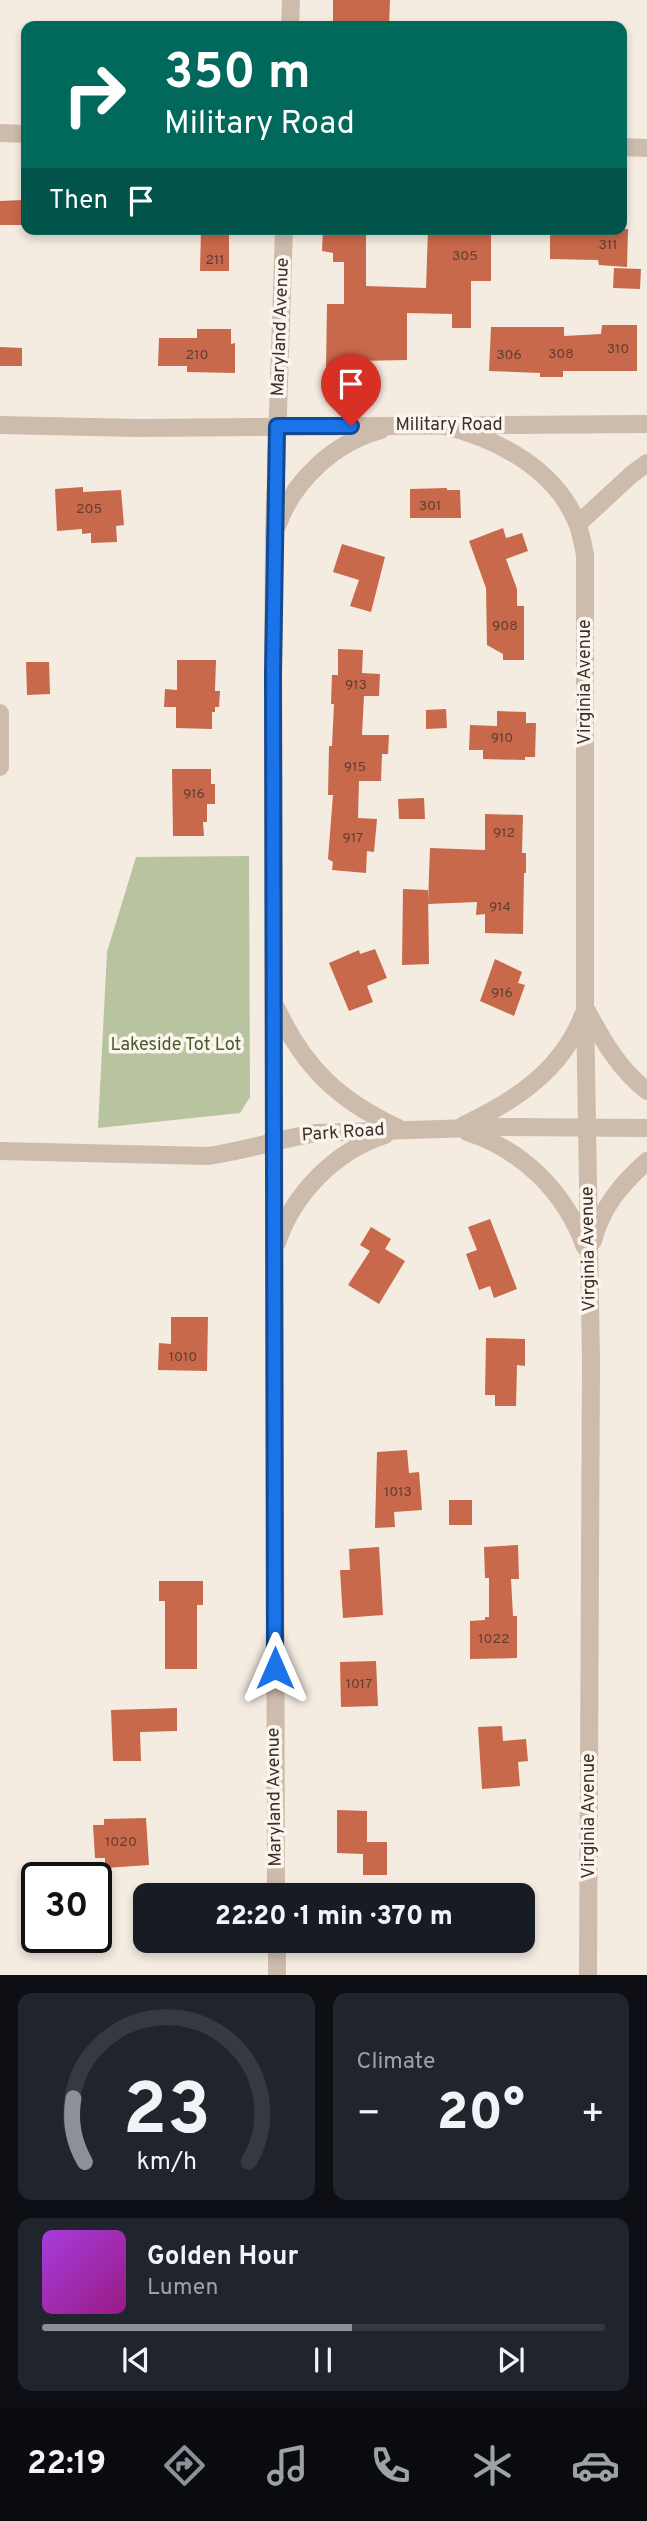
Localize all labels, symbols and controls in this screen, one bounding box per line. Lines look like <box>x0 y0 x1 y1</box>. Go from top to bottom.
text: 350 m <box>164 44 311 106</box>
icon: right <box>49 49 140 140</box>
text: Military Road <box>164 105 355 145</box>
icon: arrive <box>122 182 160 220</box>
text: Then <box>49 185 108 218</box>
house number: 311 <box>599 237 617 254</box>
house number: 305 <box>452 248 478 265</box>
house number: 211 <box>205 252 225 269</box>
street label: Maryland Avenue <box>267 257 295 397</box>
house number: 310 <box>607 341 629 358</box>
house number: 308 <box>548 346 574 363</box>
house number: 210 <box>186 347 208 364</box>
house number: 306 <box>496 347 522 364</box>
pin <box>321 354 381 426</box>
icon: arrive <box>332 365 370 403</box>
street label: Military Road <box>395 414 503 437</box>
house number: 301 <box>419 498 441 515</box>
house number: 205 <box>76 501 102 518</box>
house number: 908 <box>492 618 518 635</box>
street label: Virginia Avenue <box>574 619 597 745</box>
house number: 913 <box>345 677 367 694</box>
house number: 910 <box>491 730 513 747</box>
house number: 915 <box>344 759 366 776</box>
house number: 916 <box>183 786 205 803</box>
house number: 912 <box>493 825 515 842</box>
house number: 917 <box>343 830 363 847</box>
house number: 914 <box>489 899 511 916</box>
house number: 916 <box>491 985 513 1002</box>
park label: Lakeside Tot Lot <box>111 1034 241 1057</box>
street label: Park Road <box>301 1119 385 1147</box>
street label: Virginia Avenue <box>576 1186 602 1312</box>
house number: 1010 <box>169 1349 197 1366</box>
house number: 1013 <box>384 1484 412 1501</box>
position arrow <box>238 1631 312 1705</box>
house number: 1022 <box>478 1631 510 1648</box>
house number: 1017 <box>346 1676 372 1693</box>
street label: Maryland Avenue <box>262 1727 288 1867</box>
street label: Virginia Avenue <box>578 1753 601 1879</box>
house number: 1020 <box>105 1834 137 1851</box>
speed limit sign: 30 <box>21 1862 112 1953</box>
text: 22:20 · 1 min · 370 m <box>215 1901 453 1934</box>
text: Climate <box>357 2048 435 2077</box>
text: 23 <box>122 2069 210 2161</box>
text: 20° <box>437 2082 525 2148</box>
text: − <box>357 2091 381 2140</box>
text: + <box>580 2091 605 2140</box>
text: km/h <box>136 2147 197 2179</box>
text: Golden Hour <box>147 2241 298 2274</box>
text: Lumen <box>147 2274 218 2303</box>
icon: previous <box>117 2341 155 2379</box>
icon: pause <box>304 2341 342 2379</box>
icon: next <box>492 2341 530 2379</box>
icon: directions <box>160 2441 209 2490</box>
icon: music <box>263 2441 312 2490</box>
icon: phone <box>366 2441 415 2490</box>
icon: climate <box>468 2441 517 2490</box>
icon: car <box>571 2441 620 2490</box>
text: 22:19 <box>27 2445 106 2485</box>

